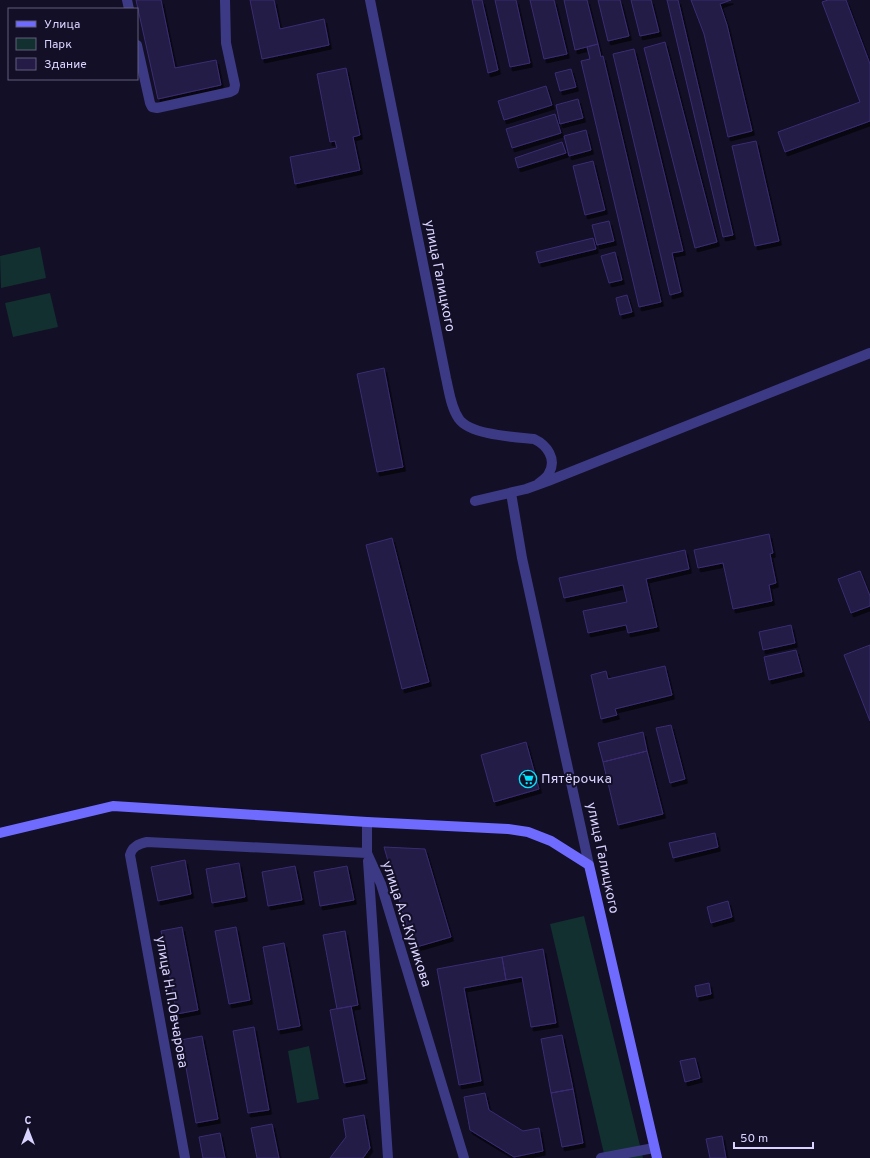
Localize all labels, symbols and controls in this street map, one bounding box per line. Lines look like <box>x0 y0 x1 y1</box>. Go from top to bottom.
legend <box>8 8 138 80</box>
text: Улица <box>44 17 80 33</box>
text: Парк <box>44 37 72 53</box>
text: Здание <box>44 57 87 73</box>
street label: улица Галицкого <box>420 219 458 333</box>
supermarket icon: Пятёрочка <box>518 769 538 789</box>
place label: Пятёрочка <box>541 771 612 788</box>
street label: улица Галицкого <box>582 801 622 915</box>
street label: улица А.С.Куликова <box>378 859 434 989</box>
street label: улица Н.П.Овчарова <box>151 935 191 1069</box>
north arrow <box>8 1110 48 1150</box>
text: С <box>24 1114 32 1128</box>
scale bar <box>734 1124 813 1150</box>
text: 50 m <box>740 1131 768 1147</box>

